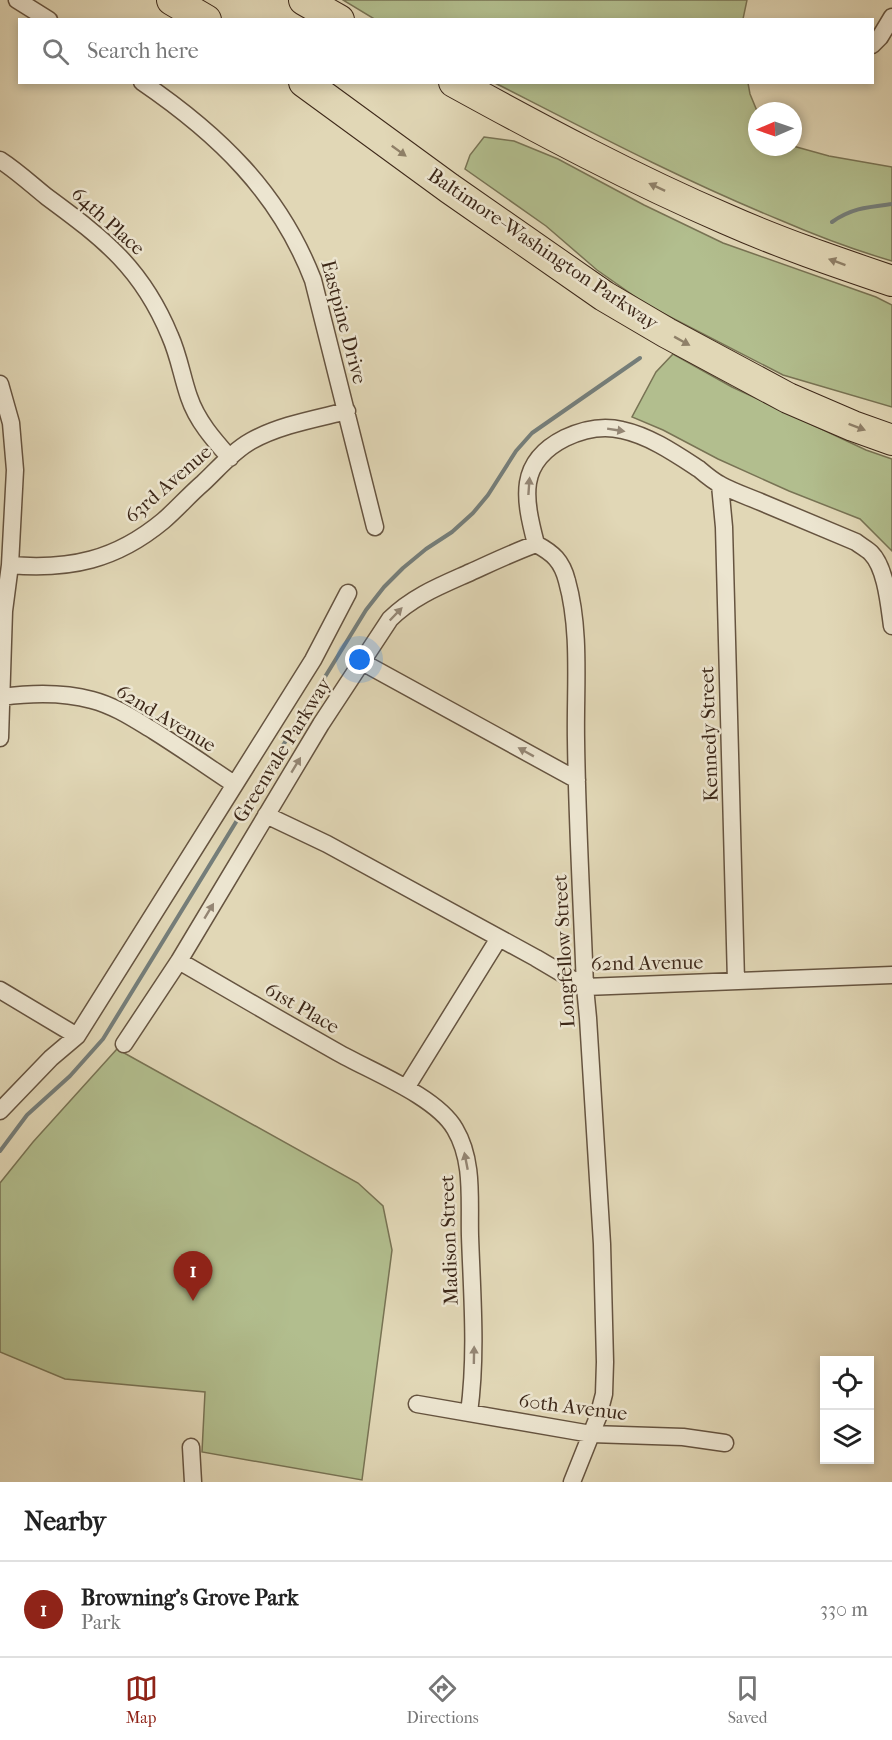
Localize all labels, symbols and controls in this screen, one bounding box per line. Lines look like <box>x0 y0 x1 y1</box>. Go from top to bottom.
search box <box>18 18 874 84</box>
icon: search <box>39 35 72 68</box>
text: Search here <box>87 38 199 64</box>
north arrow <box>748 102 802 156</box>
one-way arrow <box>390 145 406 157</box>
street label: Baltimore-Washington Parkway <box>424 163 663 335</box>
street label: 64th Place <box>67 182 150 260</box>
one-way arrow <box>648 183 665 192</box>
one-way arrow <box>828 257 846 267</box>
street label: Eastpine Drive <box>316 258 372 387</box>
one-way arrow <box>674 336 691 346</box>
one-way arrow <box>848 423 866 433</box>
one-way arrow <box>607 425 626 434</box>
street label: 63rd Avenue <box>120 440 216 528</box>
one-way arrow <box>524 476 534 495</box>
one-way arrow <box>388 608 402 622</box>
your location <box>345 645 374 674</box>
street label: Kennedy Street <box>695 666 723 802</box>
street label: Greenvale Parkway <box>228 672 337 827</box>
street label: 62nd Avenue <box>112 679 220 757</box>
one-way arrow <box>517 747 534 757</box>
one-way arrow <box>291 757 302 773</box>
street label: Longfellow Street <box>549 874 579 1028</box>
one-way arrow <box>203 903 214 919</box>
street label: 62nd Avenue <box>591 951 703 975</box>
street label: 61st Place <box>261 977 343 1039</box>
one-way arrow <box>461 1151 470 1170</box>
street label: Madison Street <box>435 1174 463 1306</box>
pin: 1 <box>174 1252 212 1301</box>
one-way arrow <box>469 1346 478 1365</box>
map controls <box>820 1356 874 1464</box>
button: locate <box>820 1356 874 1410</box>
street label: 60th Avenue <box>517 1389 629 1425</box>
button: layers <box>820 1410 874 1464</box>
text: Nearby <box>24 1506 106 1537</box>
text: Browning's Grove Park <box>81 1585 298 1611</box>
text: 1 <box>40 1598 47 1621</box>
text: 330 m <box>820 1598 868 1621</box>
text: Park <box>81 1611 121 1634</box>
tab: Map <box>125 1672 158 1727</box>
tab: Directions <box>407 1672 479 1727</box>
tab: Saved <box>728 1672 767 1727</box>

